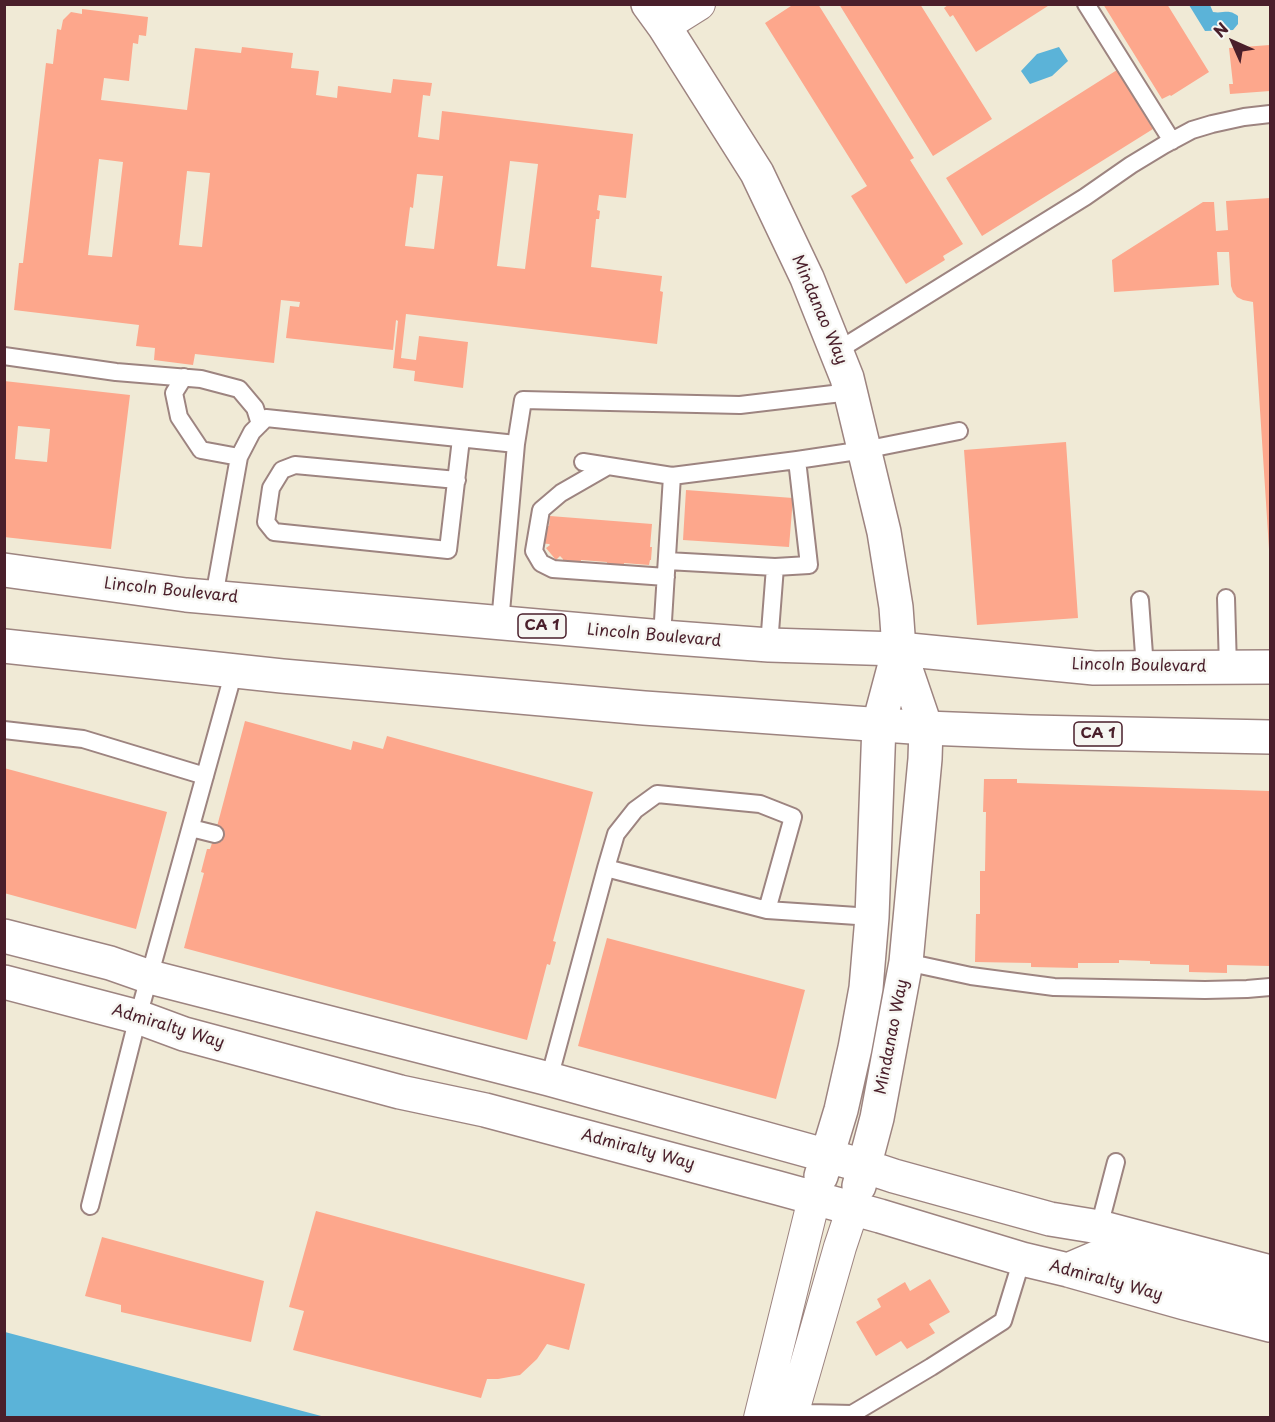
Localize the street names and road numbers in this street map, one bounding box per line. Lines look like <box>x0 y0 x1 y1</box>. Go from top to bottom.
street label: Mindanao Way <box>787 252 851 368</box>
street label: Lincoln Boulevard <box>103 574 239 608</box>
road number: CA 1 <box>518 614 566 638</box>
street label: Lincoln Boulevard <box>586 621 722 651</box>
street label: Lincoln Boulevard <box>1071 655 1207 677</box>
road number: CA 1 <box>1074 722 1122 746</box>
street label: Mindanao Way <box>871 978 913 1096</box>
street label: Admiralty Way <box>109 1001 227 1053</box>
street label: Admiralty Way <box>579 1126 697 1174</box>
street label: Admiralty Way <box>1047 1257 1165 1305</box>

